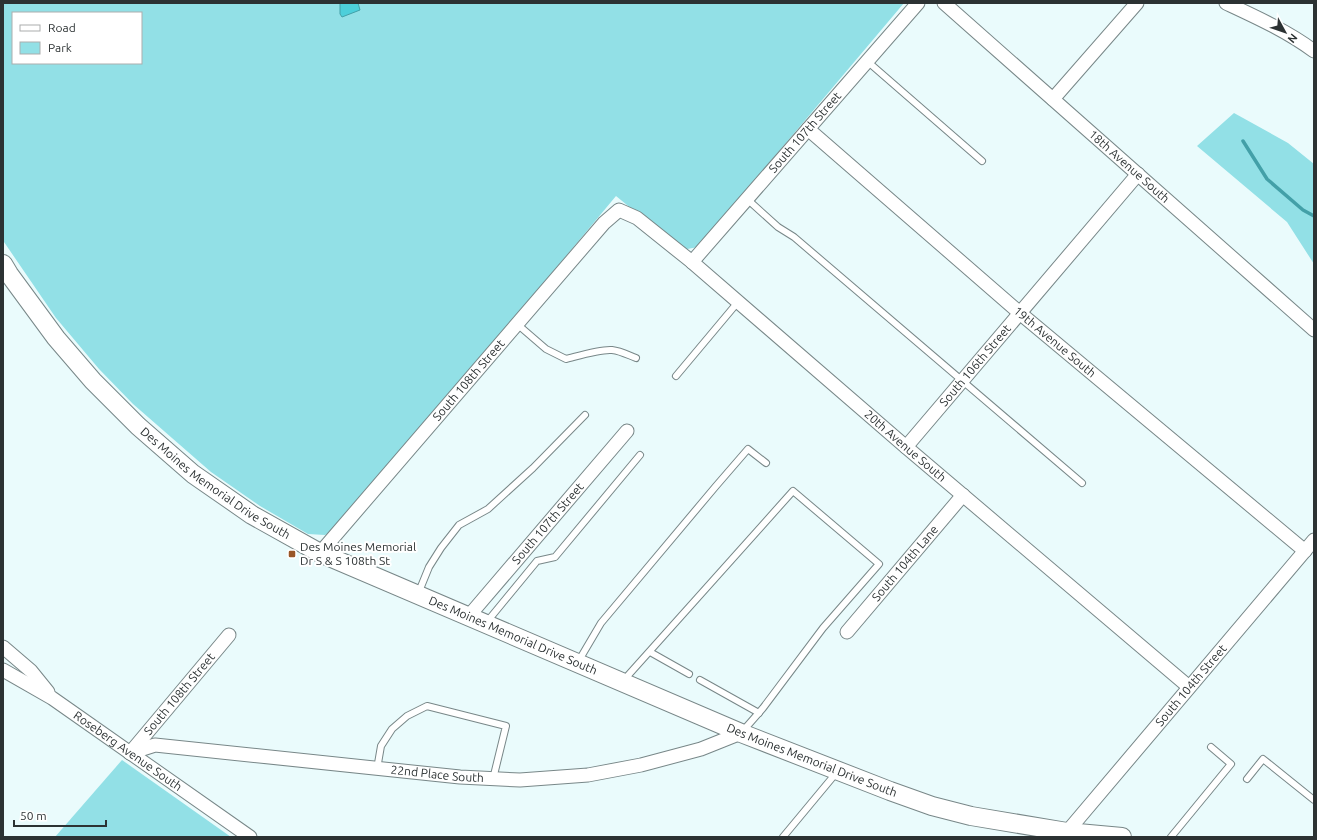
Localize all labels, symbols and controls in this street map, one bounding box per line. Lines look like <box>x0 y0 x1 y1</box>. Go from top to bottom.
legend <box>12 12 142 64</box>
north arrow <box>1265 12 1305 52</box>
text: Road <box>48 21 76 34</box>
text: N <box>1285 31 1300 45</box>
text: Park <box>48 41 72 54</box>
street label: South 107th Street <box>766 89 844 175</box>
street label: 18th Avenue South <box>1087 127 1172 205</box>
street label: 19th Avenue South <box>1011 304 1099 380</box>
street label: South 106th Street <box>937 322 1013 408</box>
street label: South 108th Street <box>430 336 507 423</box>
street label: 20th Avenue South <box>862 407 949 484</box>
street label: Des Moines Memorial Drive South <box>138 424 293 541</box>
street label: South 107th Street <box>509 480 586 566</box>
street label: South 104th Lane <box>869 523 940 603</box>
place label: Des Moines Memorial Dr S & S 108th St <box>300 540 416 567</box>
marker: Des Moines Memorial Dr S & S 108th St <box>287 549 297 559</box>
street label: Des Moines Memorial Drive South <box>427 593 599 677</box>
street label: South 104th Street <box>1152 641 1229 728</box>
street label: South 108th Street <box>141 650 217 737</box>
street label: Roseberg Avenue South <box>71 708 185 793</box>
street label: Des Moines Memorial Drive South <box>725 721 899 799</box>
street label: 22nd Place South <box>390 763 484 784</box>
scale bar <box>14 802 106 828</box>
text: 50 m <box>20 809 47 822</box>

